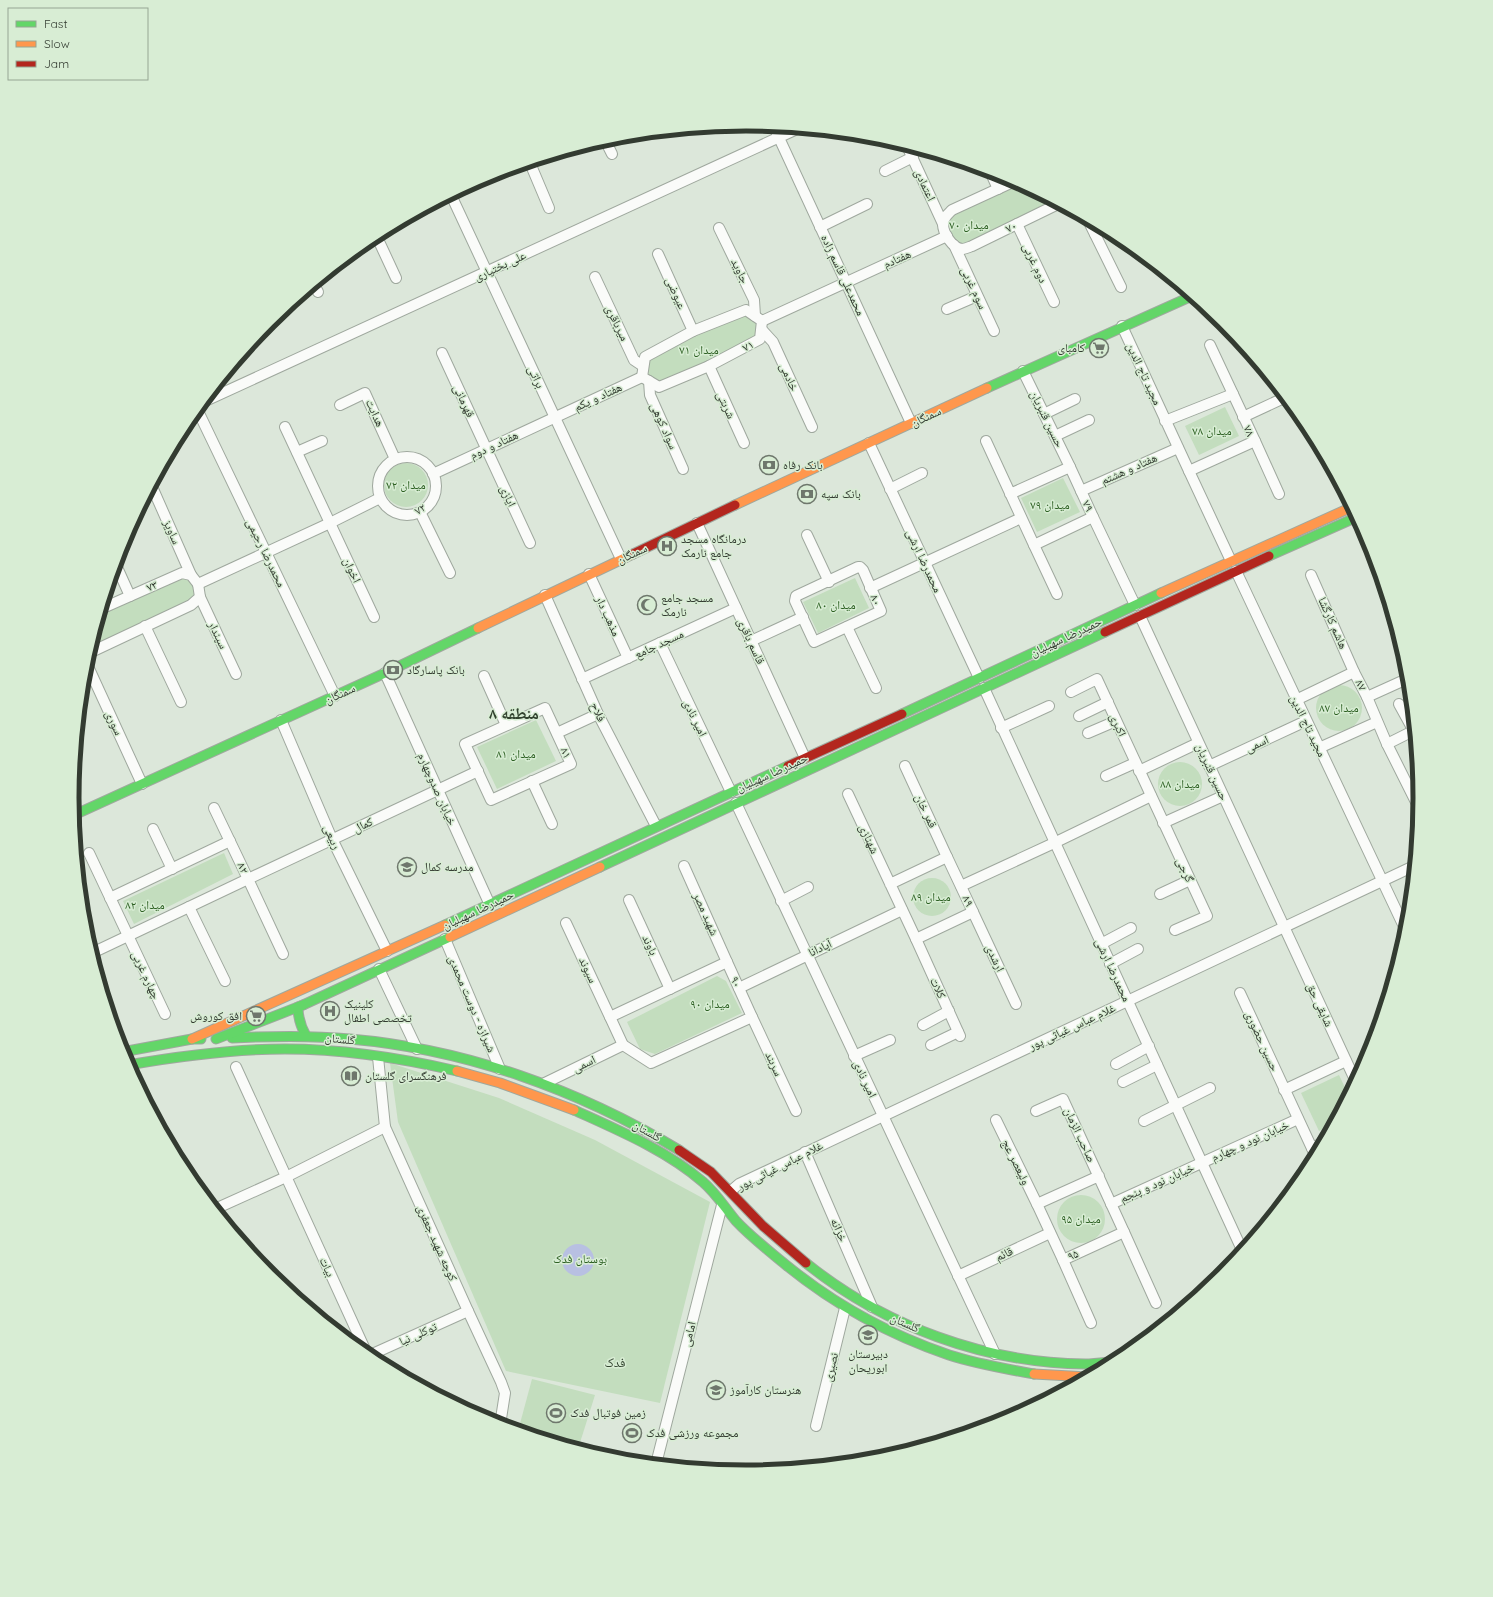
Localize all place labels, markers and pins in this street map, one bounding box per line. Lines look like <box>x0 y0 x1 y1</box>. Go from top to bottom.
supermarket icon: کامبای <box>1088 337 1110 359</box>
place label: کامبای <box>1058 340 1085 355</box>
bank icon: بانک رفاه <box>758 454 780 476</box>
place label: بانک رفاه <box>783 457 823 472</box>
bank icon: بانک سپه <box>796 483 818 505</box>
place label: بانک سپه <box>821 486 861 501</box>
place label: درمانگاه مسجد جامع نارمک <box>681 531 746 560</box>
hospital icon: درمانگاه مسجد جامع نارمک <box>656 535 678 557</box>
place label: مسجد جامع نارمک <box>661 590 713 619</box>
mosque icon: مسجد جامع نارمک <box>636 594 658 616</box>
bank icon: بانک پاسارگاد <box>382 659 404 681</box>
place label: بانک پاسارگاد <box>407 662 465 677</box>
school or university icon: مدرسه کمال <box>396 856 418 878</box>
place label: مدرسه کمال <box>421 859 474 874</box>
place label: کلینیک تخصصی اطفال <box>344 996 412 1025</box>
hospital icon: کلینیک تخصصی اطفال <box>319 1000 341 1022</box>
supermarket icon: افق کوروش <box>245 1005 267 1027</box>
place label: افق کوروش <box>190 1008 242 1023</box>
library icon: فرهنگسرای گلستان <box>340 1065 362 1087</box>
place label: فرهنگسرای گلستان <box>365 1068 447 1083</box>
school or university icon: دبیرستان ابوریحان <box>857 1324 879 1346</box>
place label: دبیرستان ابوریحان <box>848 1346 888 1375</box>
school or university icon: هنرستان کارآموز <box>705 1379 727 1401</box>
place label: هنرستان کارآموز <box>729 1382 801 1397</box>
sports icon: زمین فوتبال فدک <box>545 1402 567 1424</box>
place label: زمین فوتبال فدک <box>570 1405 646 1420</box>
sports icon: مجموعه ورزشی فدک <box>621 1422 643 1444</box>
place label: مجموعه ورزشی فدک <box>646 1425 739 1440</box>

